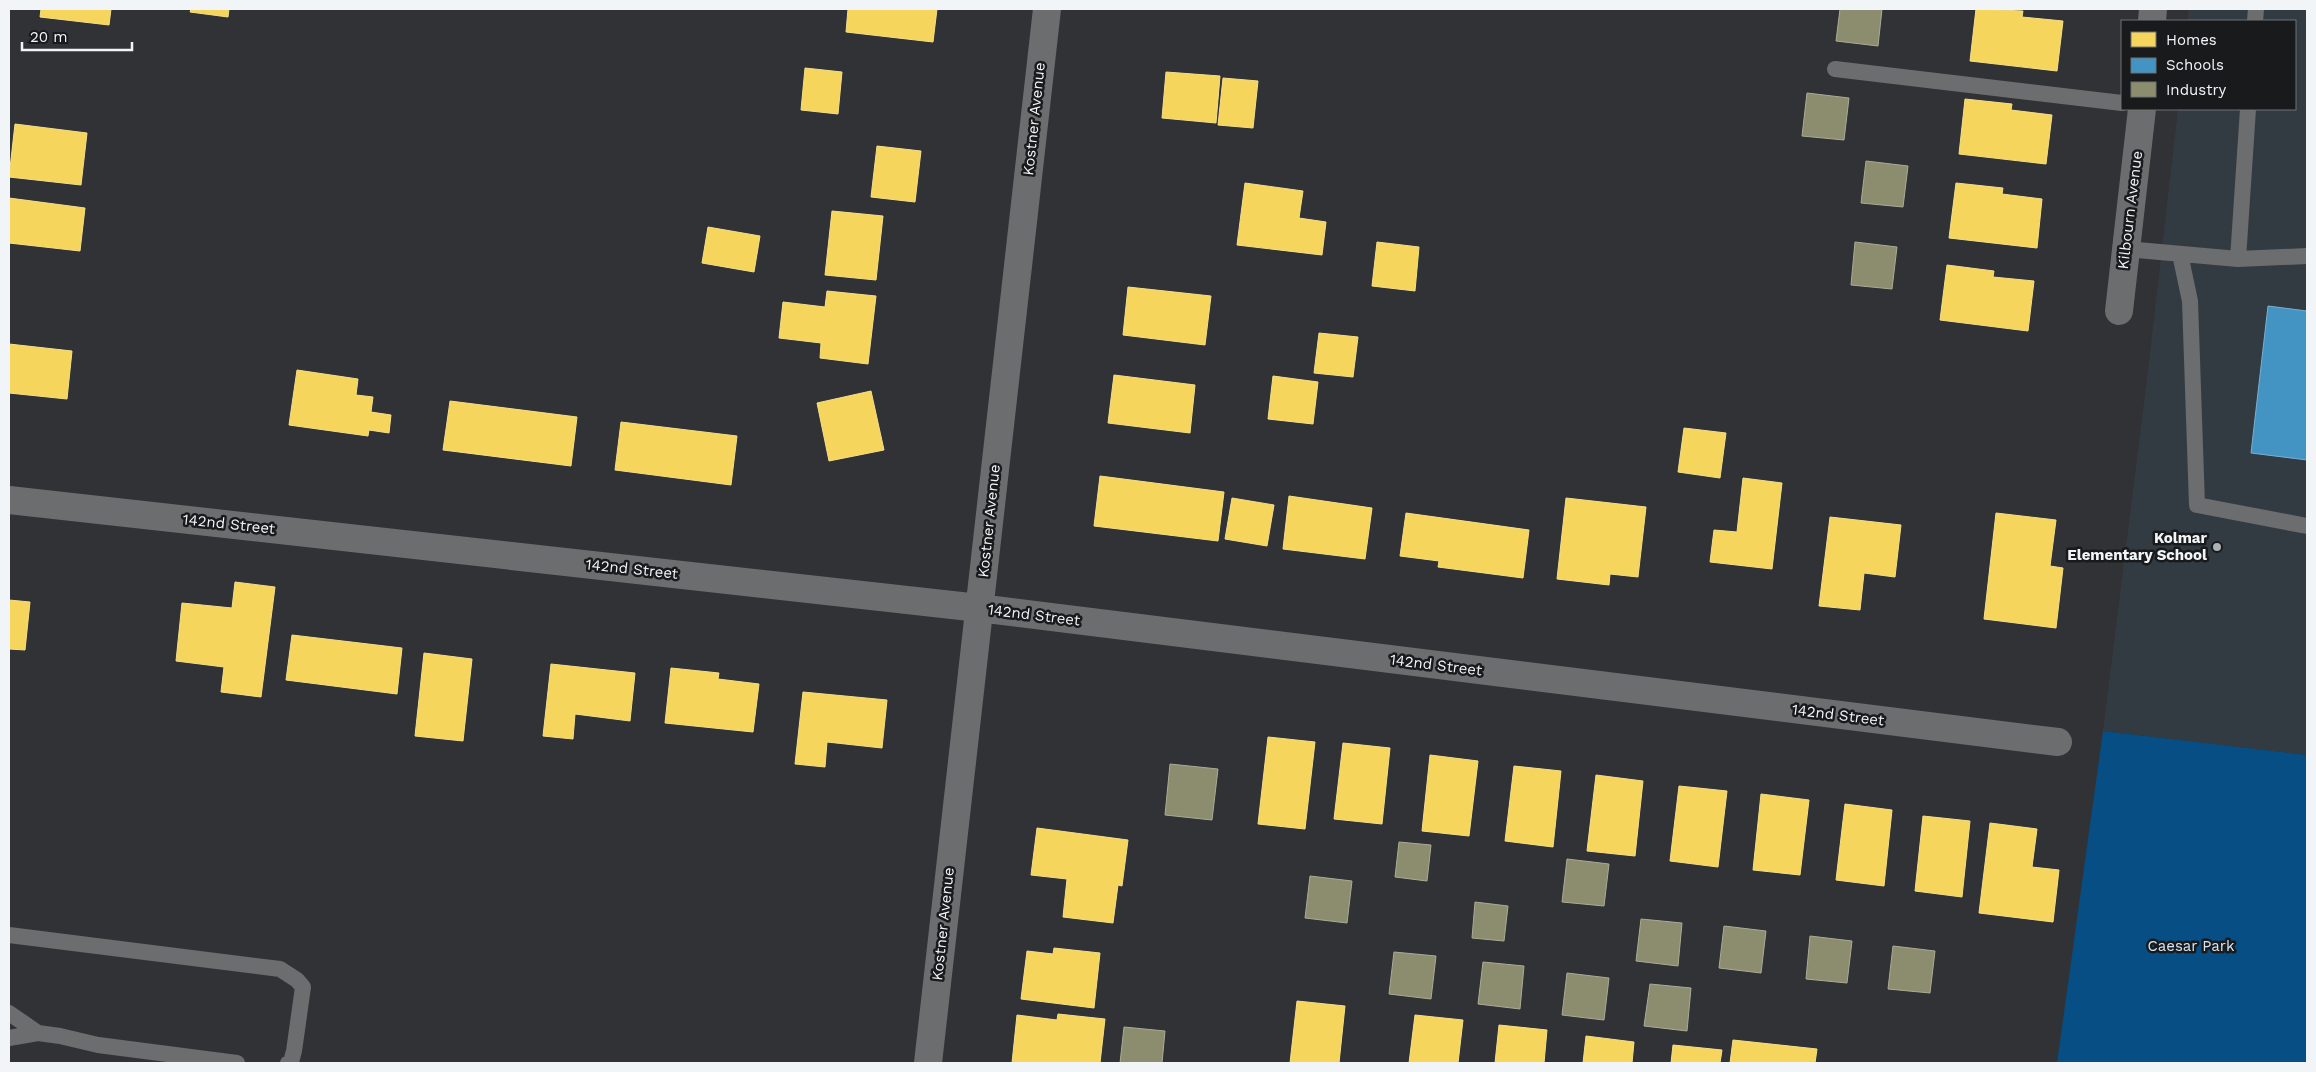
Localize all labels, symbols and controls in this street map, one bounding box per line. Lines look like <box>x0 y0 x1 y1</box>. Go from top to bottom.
scale bar <box>22 20 132 52</box>
legend <box>2121 20 2296 110</box>
text: 20 m <box>30 28 68 46</box>
text: Homes <box>2166 31 2217 49</box>
text: Schools <box>2166 56 2224 74</box>
street label: Kostner Avenue <box>1019 62 1049 176</box>
text: Industry <box>2166 81 2227 99</box>
street label: Kilbourn Avenue <box>2114 150 2146 270</box>
street label: Kostner Avenue <box>974 464 1004 578</box>
street label: 142nd Street <box>182 510 277 538</box>
place label: Kolmar Elementary School <box>2067 529 2208 564</box>
marker: Kolmar Elementary School <box>2211 541 2223 553</box>
street label: 142nd Street <box>585 555 680 583</box>
street label: 142nd Street <box>987 600 1082 630</box>
street label: 142nd Street <box>1389 650 1484 680</box>
street label: 142nd Street <box>1791 700 1886 730</box>
street label: Kostner Avenue <box>928 867 958 981</box>
park label: Caesar Park <box>2148 937 2235 955</box>

